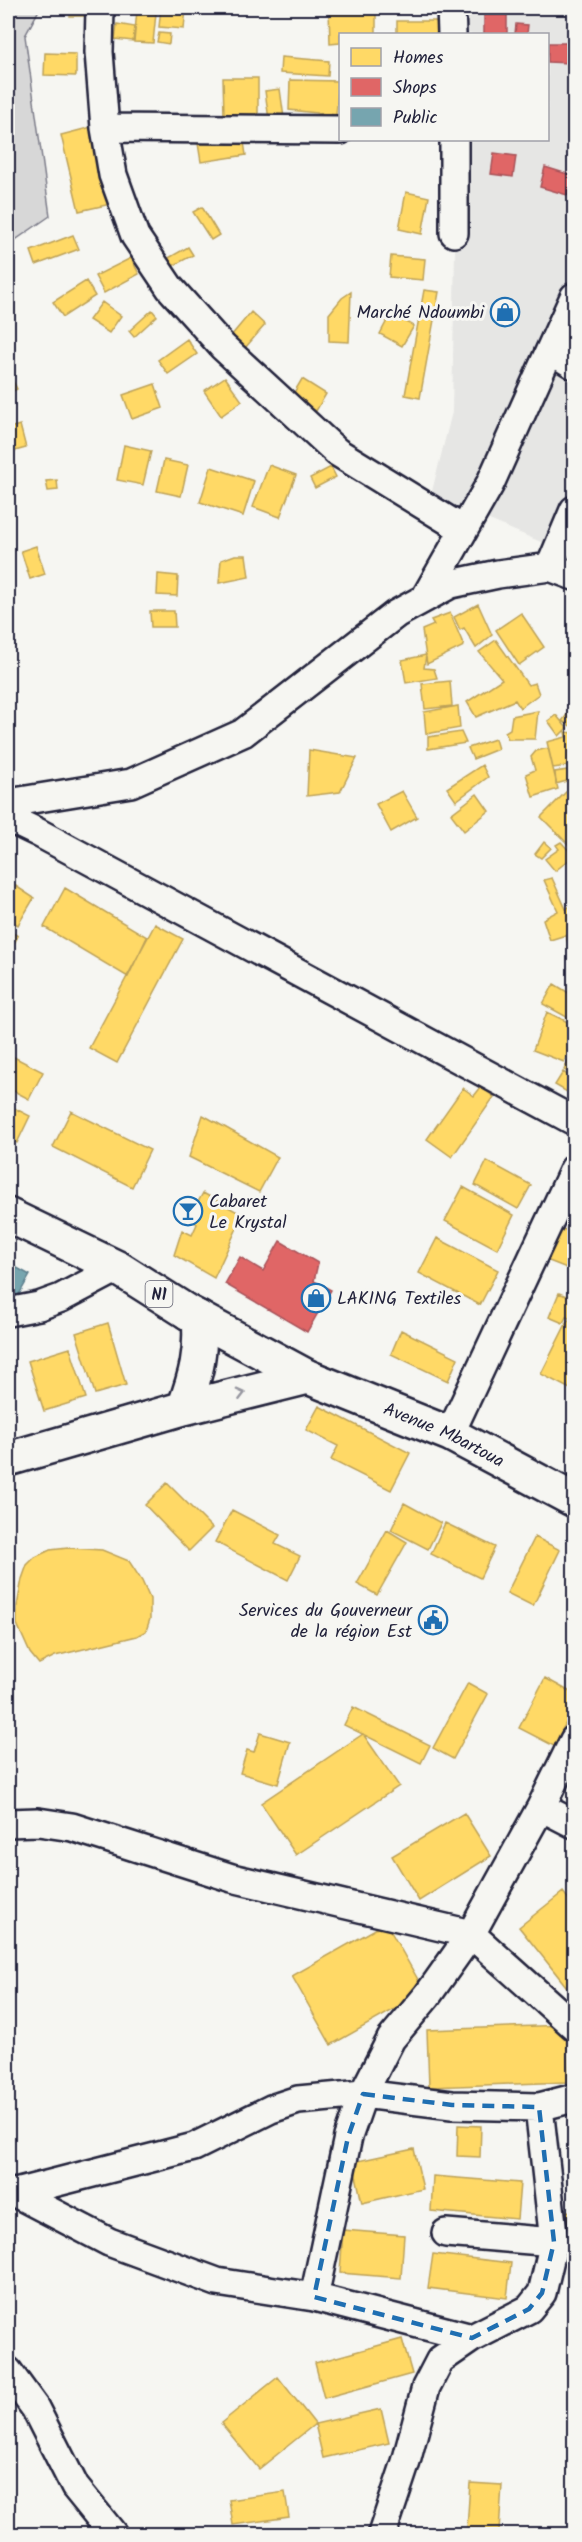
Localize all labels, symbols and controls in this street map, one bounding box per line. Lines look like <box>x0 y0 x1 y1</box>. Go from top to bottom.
legend <box>339 33 549 141</box>
text: Homes <box>393 44 444 73</box>
text: Shops <box>393 74 437 103</box>
text: Public <box>393 104 438 133</box>
shop icon: Marché Ndoumbi <box>489 296 521 328</box>
place label: Marché Ndoumbi <box>357 299 485 328</box>
place label: Cabaret Le Krystal <box>209 1188 287 1238</box>
bar icon: Cabaret Le Krystal <box>172 1195 204 1227</box>
road number: N1 <box>146 1281 172 1307</box>
shop icon: LAKING Textiles <box>300 1282 332 1314</box>
place label: LAKING Textiles <box>337 1285 462 1314</box>
one-way arrow <box>236 1388 246 1401</box>
street label: Avenue Mbartoua <box>379 1396 509 1476</box>
place label: Services du Gouverneur de la région Est <box>239 1597 413 1647</box>
public building icon: Services du Gouverneur de la région Est <box>417 1604 449 1636</box>

